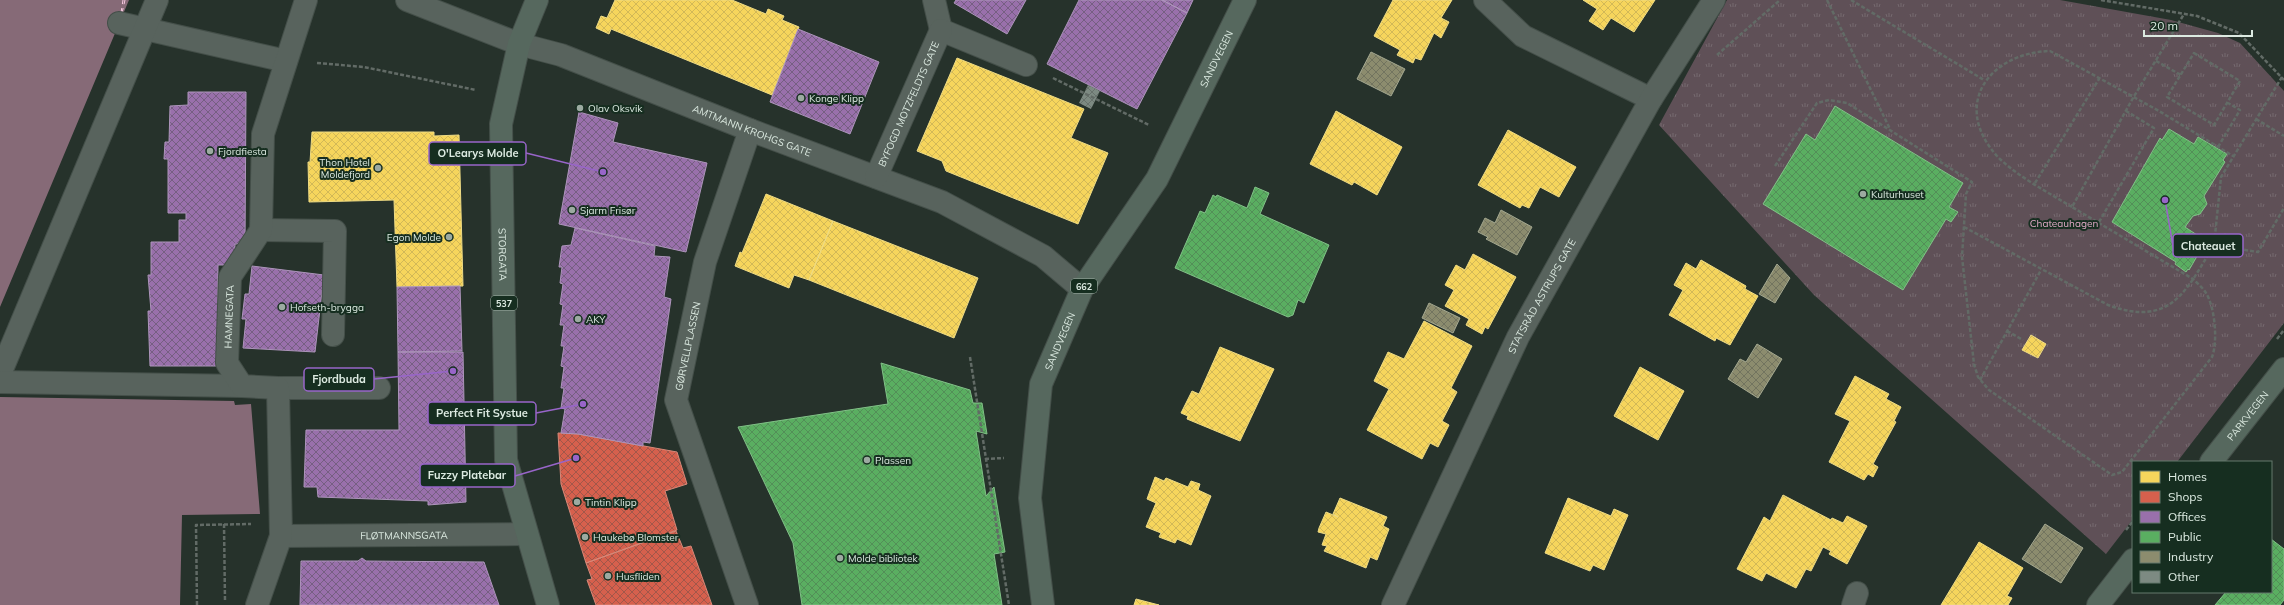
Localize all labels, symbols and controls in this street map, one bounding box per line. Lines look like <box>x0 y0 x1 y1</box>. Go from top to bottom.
scale bar <box>2144 12 2252 38</box>
text: 20 m <box>2150 18 2178 33</box>
street label: SANDVEGEN <box>1197 28 1236 89</box>
street label: BYFOGD MOTZFELDTS GATE <box>875 39 942 169</box>
place label: Konge Klipp <box>809 92 864 105</box>
marker: Konge Klipp <box>796 93 806 103</box>
street label: AMTMANN KROHGS GATE <box>691 101 813 159</box>
place label: Olav Oksvik <box>588 102 643 115</box>
marker: Olav Oksvik <box>575 103 585 113</box>
callout: O'Learys Molde <box>429 142 526 165</box>
place label: Fjordfiesta <box>218 145 267 158</box>
marker: Fjordfiesta <box>205 146 215 156</box>
text: O'Learys Molde <box>437 146 519 160</box>
place label: Thon Hotel Moldefjord <box>319 156 370 181</box>
marker: Thon Hotel Moldefjord <box>373 163 383 173</box>
place label: Kulturhuset <box>1871 188 1924 201</box>
marker: Kulturhuset <box>1858 189 1868 199</box>
place label: Sjarm Frisør <box>580 204 636 217</box>
marker: Sjarm Frisør <box>567 205 577 215</box>
park label: Chateauhagen <box>2030 217 2098 230</box>
street label: STORGATA <box>496 228 510 282</box>
place label: Egon Molde <box>387 231 441 244</box>
marker: Egon Molde <box>444 232 454 242</box>
callout: Chateauet <box>2173 234 2243 257</box>
street label: STATSRÅD ASTRUPS GATE <box>1505 236 1578 355</box>
text: Chateauet <box>2181 239 2235 253</box>
road number: 662 <box>1071 279 1097 293</box>
street label: HAMNEGATA <box>221 284 236 349</box>
road number: 537 <box>491 296 517 310</box>
street label: GØRVELLPLASSEN <box>672 300 703 392</box>
place label: Hofseth-brygga <box>290 301 364 314</box>
marker: Hofseth-brygga <box>277 302 287 312</box>
street label: SANDVEGEN <box>1041 310 1078 372</box>
place label: AKY <box>586 313 606 326</box>
marker: AKY <box>573 314 583 324</box>
callout: Fjordbuda <box>304 368 374 391</box>
text: Fjordbuda <box>312 372 366 386</box>
street label: PARKVEGEN <box>2224 388 2271 443</box>
callout: Perfect Fit Systue <box>428 402 536 425</box>
text: Perfect Fit Systue <box>436 406 528 420</box>
place label: Plassen <box>875 454 911 467</box>
marker: Plassen <box>862 455 872 465</box>
legend <box>2132 461 2272 593</box>
callout: Fuzzy Platebar <box>420 464 515 487</box>
text: Fuzzy Platebar <box>428 468 507 482</box>
text: Homes <box>2168 469 2207 484</box>
text: Shops <box>2168 489 2203 504</box>
place label: Tintin Klipp <box>585 496 637 509</box>
marker: Tintin Klipp <box>572 497 582 507</box>
text: Offices <box>2168 509 2206 524</box>
street label: FLØTMANNSGATA <box>360 528 449 542</box>
text: Public <box>2168 529 2202 544</box>
place label: Haukebø Blomster <box>593 531 679 544</box>
marker: Haukebø Blomster <box>580 532 590 542</box>
text: Industry <box>2168 549 2214 564</box>
place label: Molde bibliotek <box>848 552 918 565</box>
marker: Molde bibliotek <box>835 553 845 563</box>
text: Other <box>2168 569 2200 584</box>
place label: Husfliden <box>616 570 660 583</box>
marker: Husfliden <box>603 571 613 581</box>

